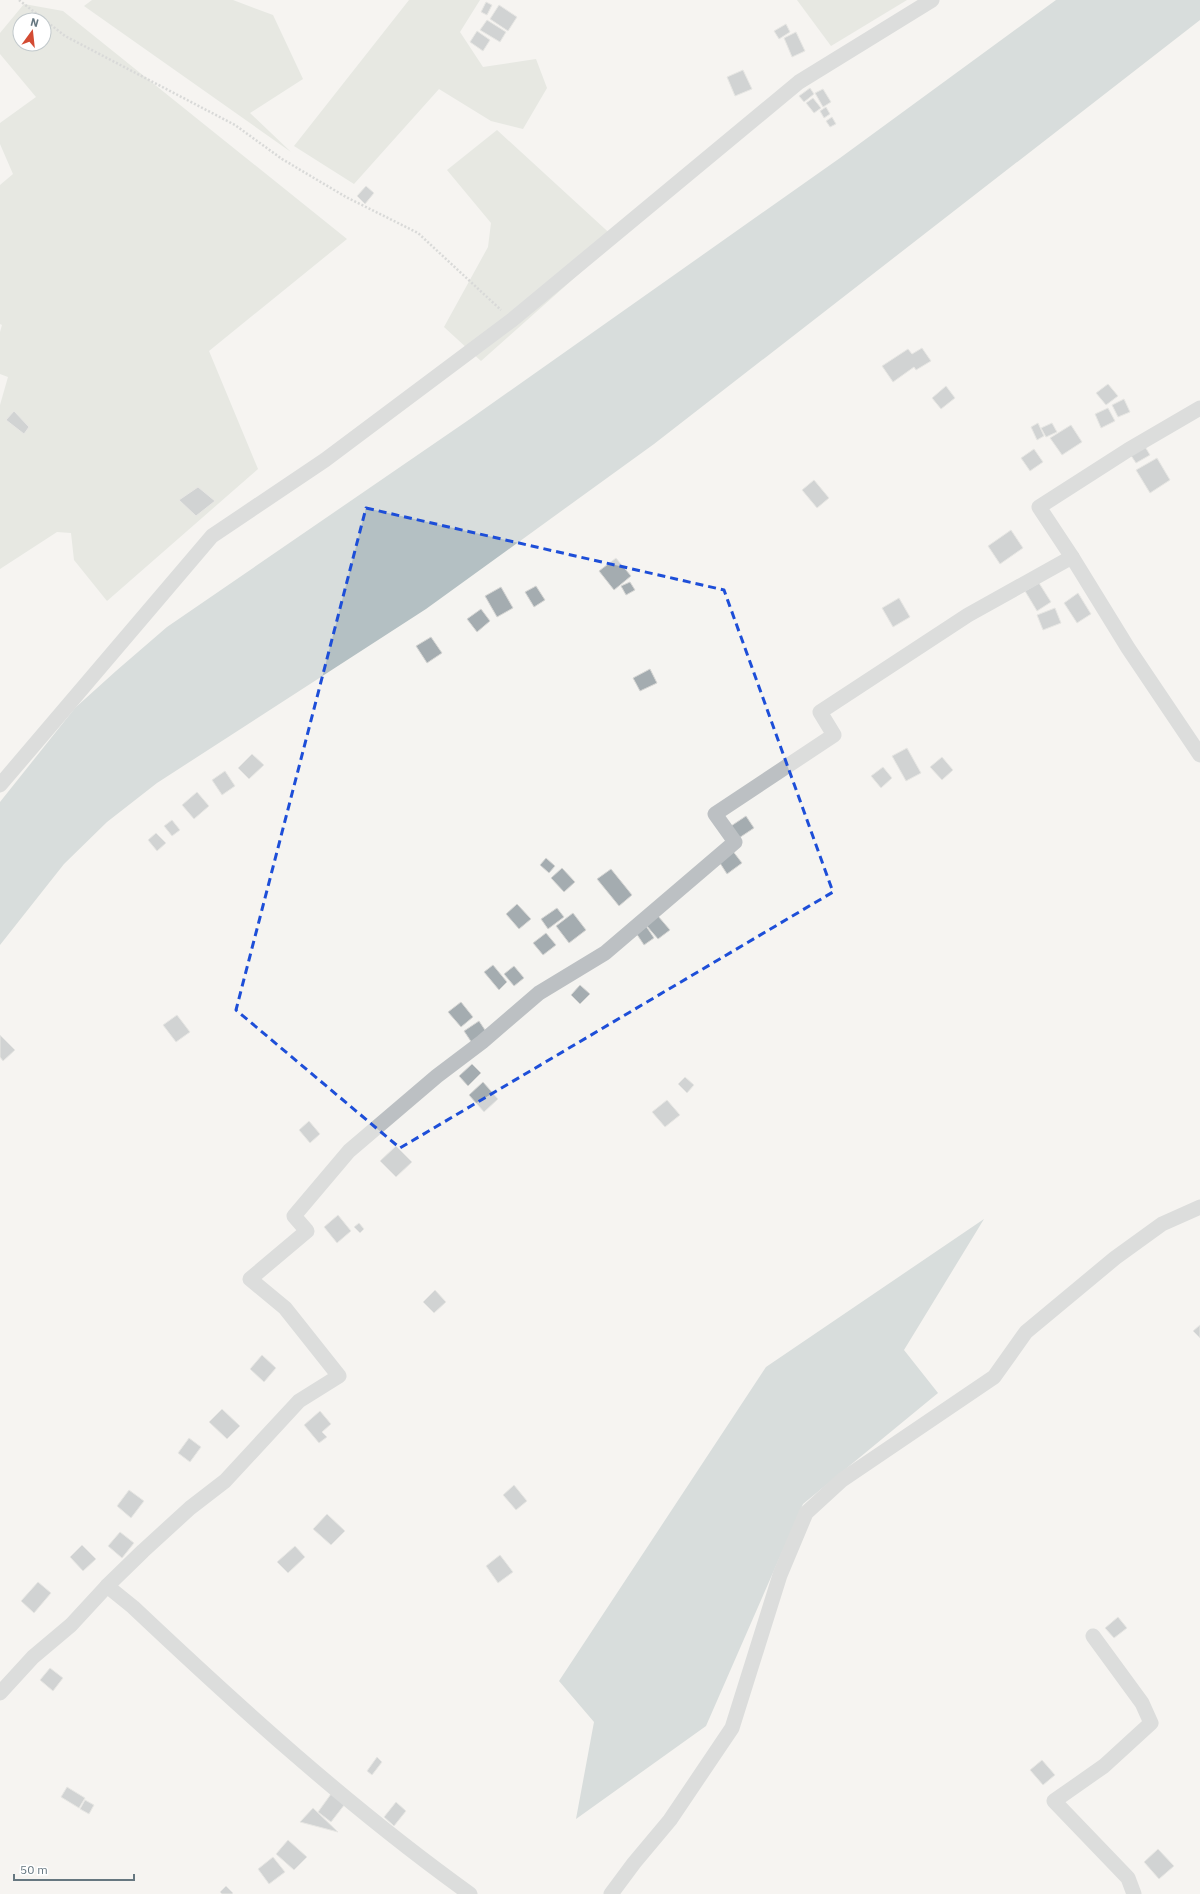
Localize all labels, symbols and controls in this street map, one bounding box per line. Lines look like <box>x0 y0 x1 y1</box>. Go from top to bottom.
north arrow <box>12 12 52 52</box>
text: N <box>29 15 40 30</box>
scale bar <box>14 1856 134 1882</box>
text: 50 m <box>20 1862 48 1877</box>

